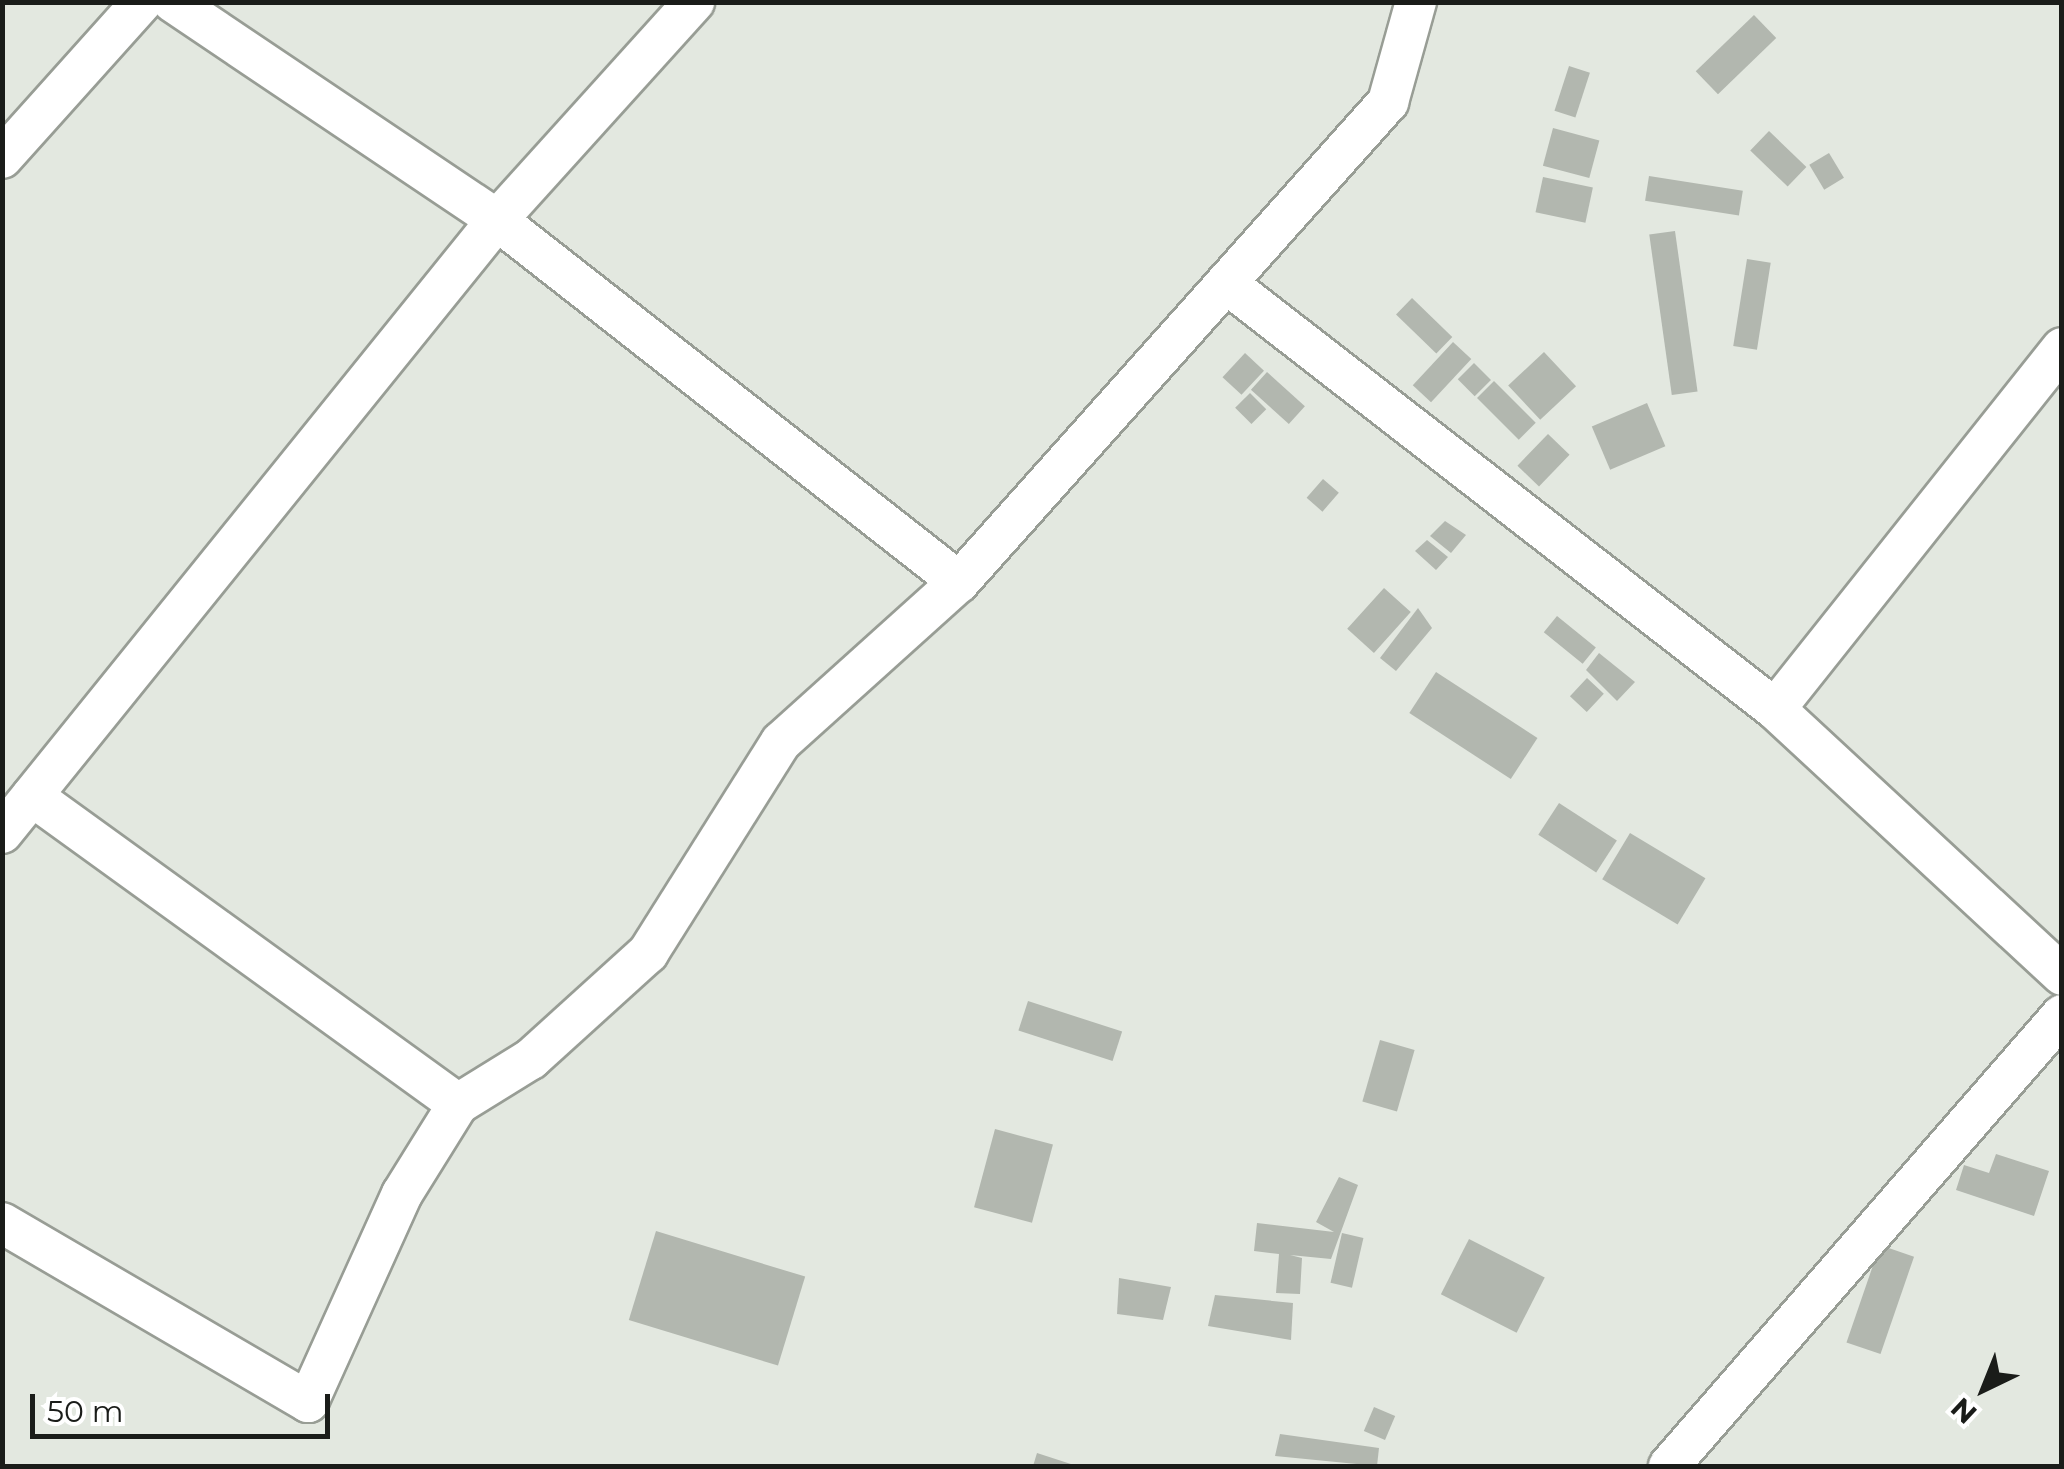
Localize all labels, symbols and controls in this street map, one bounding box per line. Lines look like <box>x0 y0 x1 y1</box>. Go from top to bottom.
north arrow <box>1934 1339 2034 1439</box>
scale bar <box>35 1374 335 1436</box>
text: N <box>1944 1391 1983 1431</box>
text: 50 m <box>47 1393 124 1430</box>

